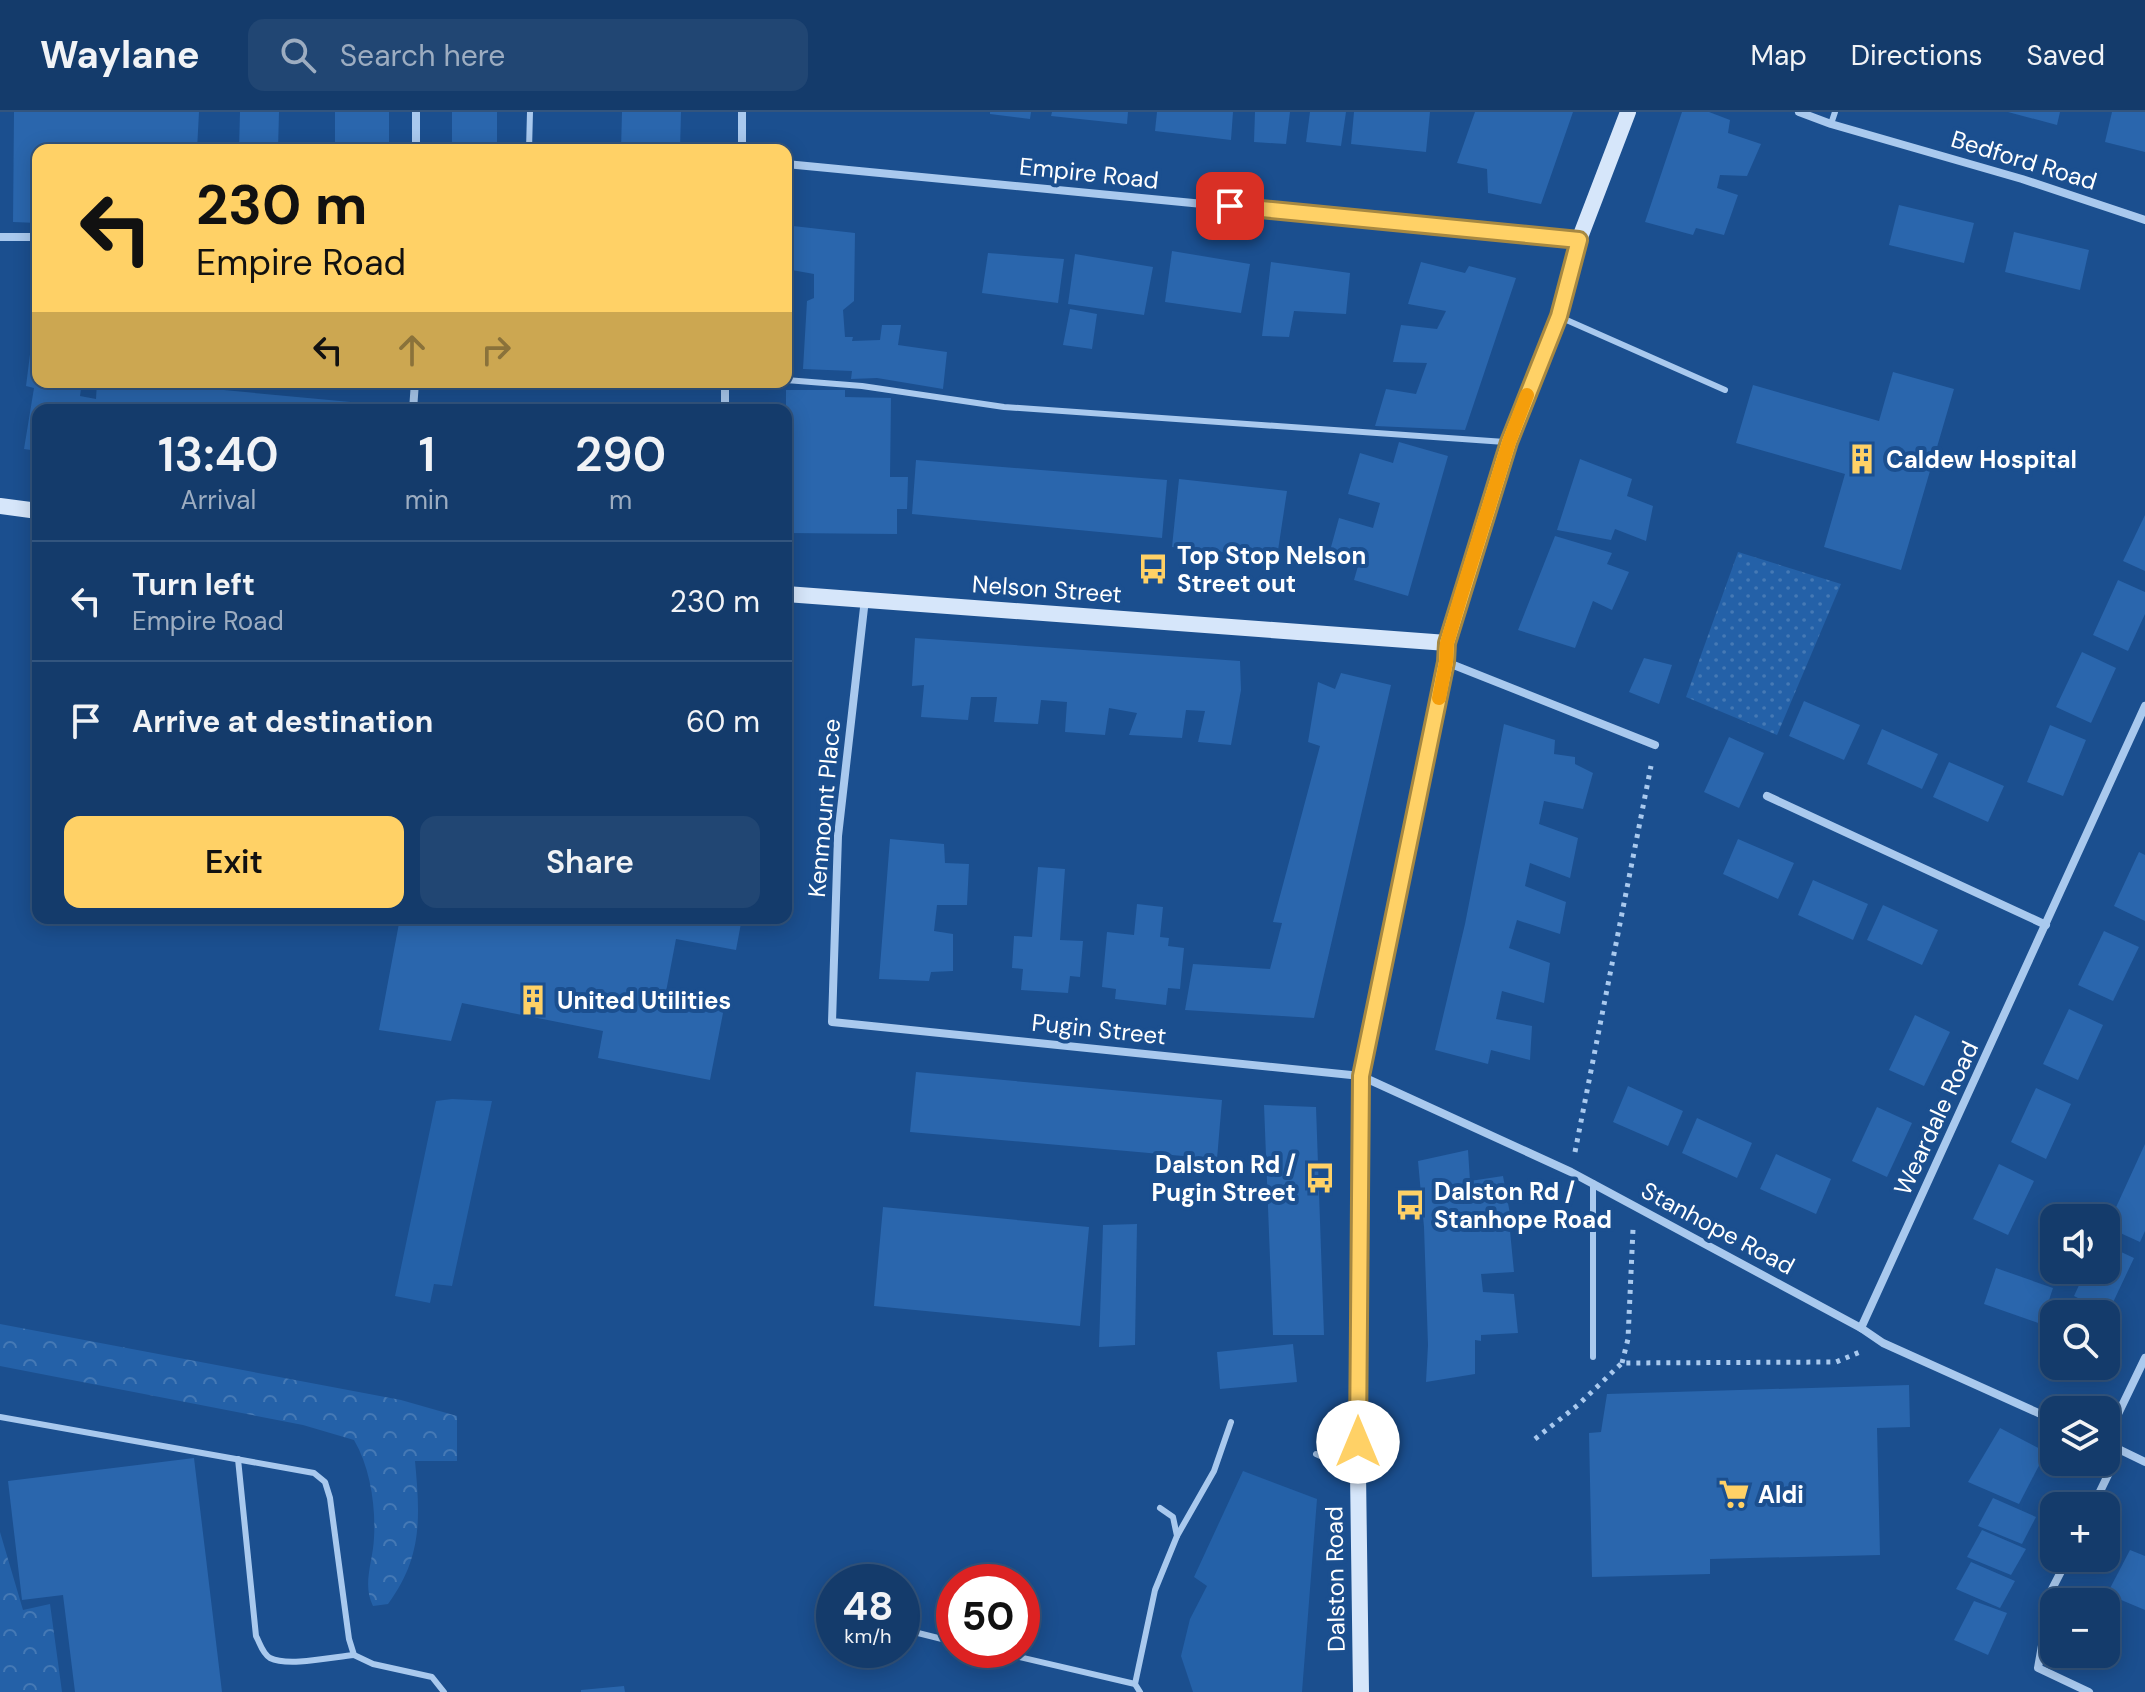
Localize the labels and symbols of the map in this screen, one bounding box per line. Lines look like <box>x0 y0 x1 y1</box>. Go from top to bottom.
street label: Bedford Road <box>1947 123 2101 197</box>
street label: Empire Road <box>1018 150 1160 196</box>
pin <box>1196 172 1264 240</box>
building icon: Caldew Hospital <box>1845 442 1879 476</box>
place label: Caldew Hospital <box>1886 444 2077 475</box>
place label: Top Stop Nelson Street out <box>1177 540 1366 599</box>
bus stop icon: Top Stop Nelson Street out <box>1136 552 1170 586</box>
street label: Nelson Street <box>971 568 1123 610</box>
street label: Kenmount Place <box>801 717 847 899</box>
building icon: United Utilities <box>516 983 550 1017</box>
place label: United Utilities <box>557 985 731 1016</box>
street label: Pugin Street <box>1030 1007 1168 1051</box>
street label: Weardale Road <box>1887 1036 1985 1200</box>
place label: Dalston Rd / Pugin Street <box>1152 1149 1296 1208</box>
bus stop icon: Dalston Rd / Pugin Street <box>1303 1161 1337 1195</box>
street label: Stanhope Road <box>1636 1175 1800 1281</box>
place label: Dalston Rd / Stanhope Road <box>1434 1176 1612 1235</box>
bus stop icon: Dalston Rd / Stanhope Road <box>1393 1188 1427 1222</box>
position arrow <box>1316 1400 1400 1484</box>
supermarket icon: Aldi <box>1717 1477 1751 1511</box>
place label: Aldi <box>1758 1479 1804 1510</box>
street label: Dalston Road <box>1318 1506 1352 1652</box>
speed limit sign: 50 <box>936 1564 1040 1668</box>

